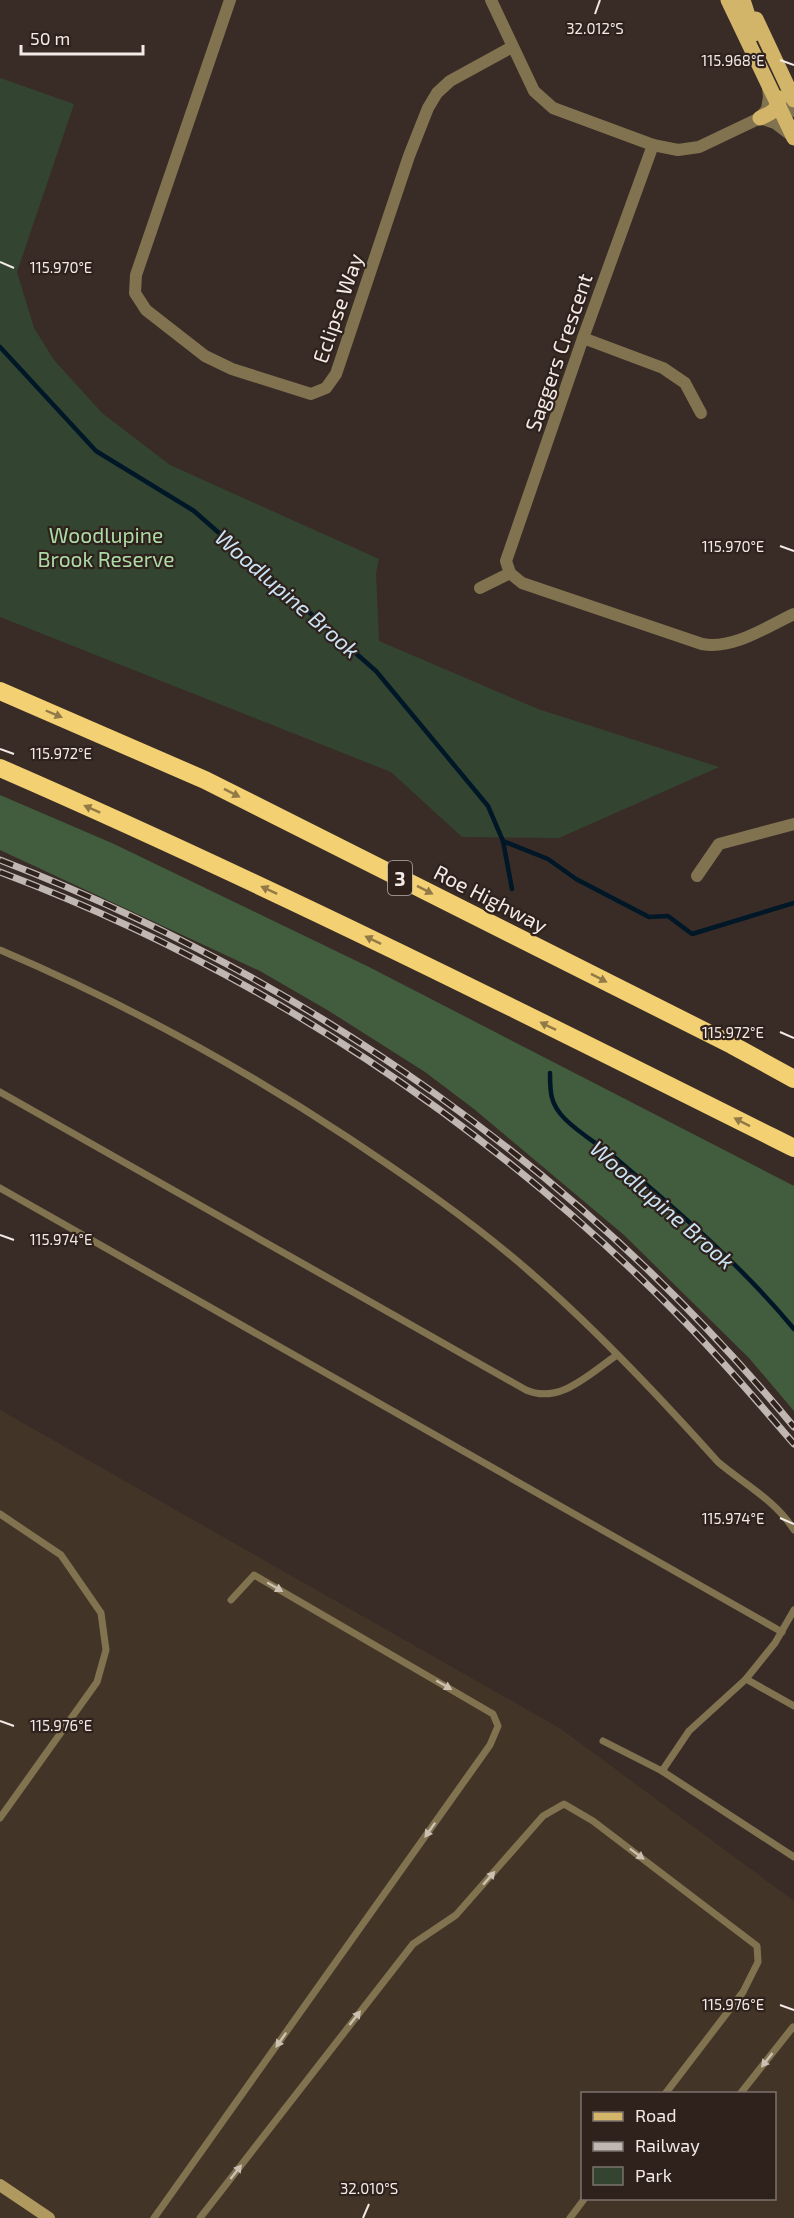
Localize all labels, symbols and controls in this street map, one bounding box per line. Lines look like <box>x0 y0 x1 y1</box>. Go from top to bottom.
scale bar <box>21 18 142 56</box>
text: 32.012°S <box>566 19 624 37</box>
text: 50 m <box>30 27 70 49</box>
text: 115.968°E <box>701 51 765 69</box>
street label: Eclipse Way <box>307 250 367 366</box>
text: 115.970°E <box>30 258 92 276</box>
street label: Saggers Crescent <box>519 270 597 434</box>
park label: Woodlupine Brook Reserve <box>38 522 174 571</box>
water label: Woodlupine Brook <box>211 523 365 663</box>
text: 115.970°E <box>702 537 764 555</box>
one-way arrow <box>45 709 63 719</box>
text: 115.972°E <box>30 744 92 762</box>
one-way arrow <box>224 788 241 798</box>
one-way arrow <box>83 804 101 814</box>
street label: Roe Highway <box>430 859 552 937</box>
road number: 3 <box>388 861 412 895</box>
one-way arrow <box>417 885 434 895</box>
one-way arrow <box>261 886 278 895</box>
one-way arrow <box>364 935 381 945</box>
one-way arrow <box>591 973 608 983</box>
one-way arrow <box>539 1022 556 1031</box>
text: 115.972°E <box>702 1023 764 1041</box>
one-way arrow <box>733 1117 750 1126</box>
water label: Woodlupine Brook <box>586 1134 740 1274</box>
text: 115.974°E <box>30 1230 92 1248</box>
text: 115.974°E <box>702 1509 764 1527</box>
one-way arrow <box>267 1582 284 1592</box>
one-way arrow <box>436 1680 453 1690</box>
text: 115.976°E <box>30 1716 92 1734</box>
one-way arrow <box>424 1821 436 1837</box>
one-way arrow <box>628 1848 644 1860</box>
one-way arrow <box>482 1871 495 1886</box>
text: 115.976°E <box>702 1995 764 2013</box>
one-way arrow <box>349 2010 361 2025</box>
one-way arrow <box>275 2031 287 2047</box>
one-way arrow <box>762 2052 774 2067</box>
legend <box>581 2092 776 2200</box>
text: Road <box>635 2104 676 2126</box>
text: Railway <box>635 2134 700 2156</box>
one-way arrow <box>229 2164 242 2180</box>
text: Park <box>635 2164 672 2186</box>
text: 32.010°S <box>340 2179 398 2197</box>

